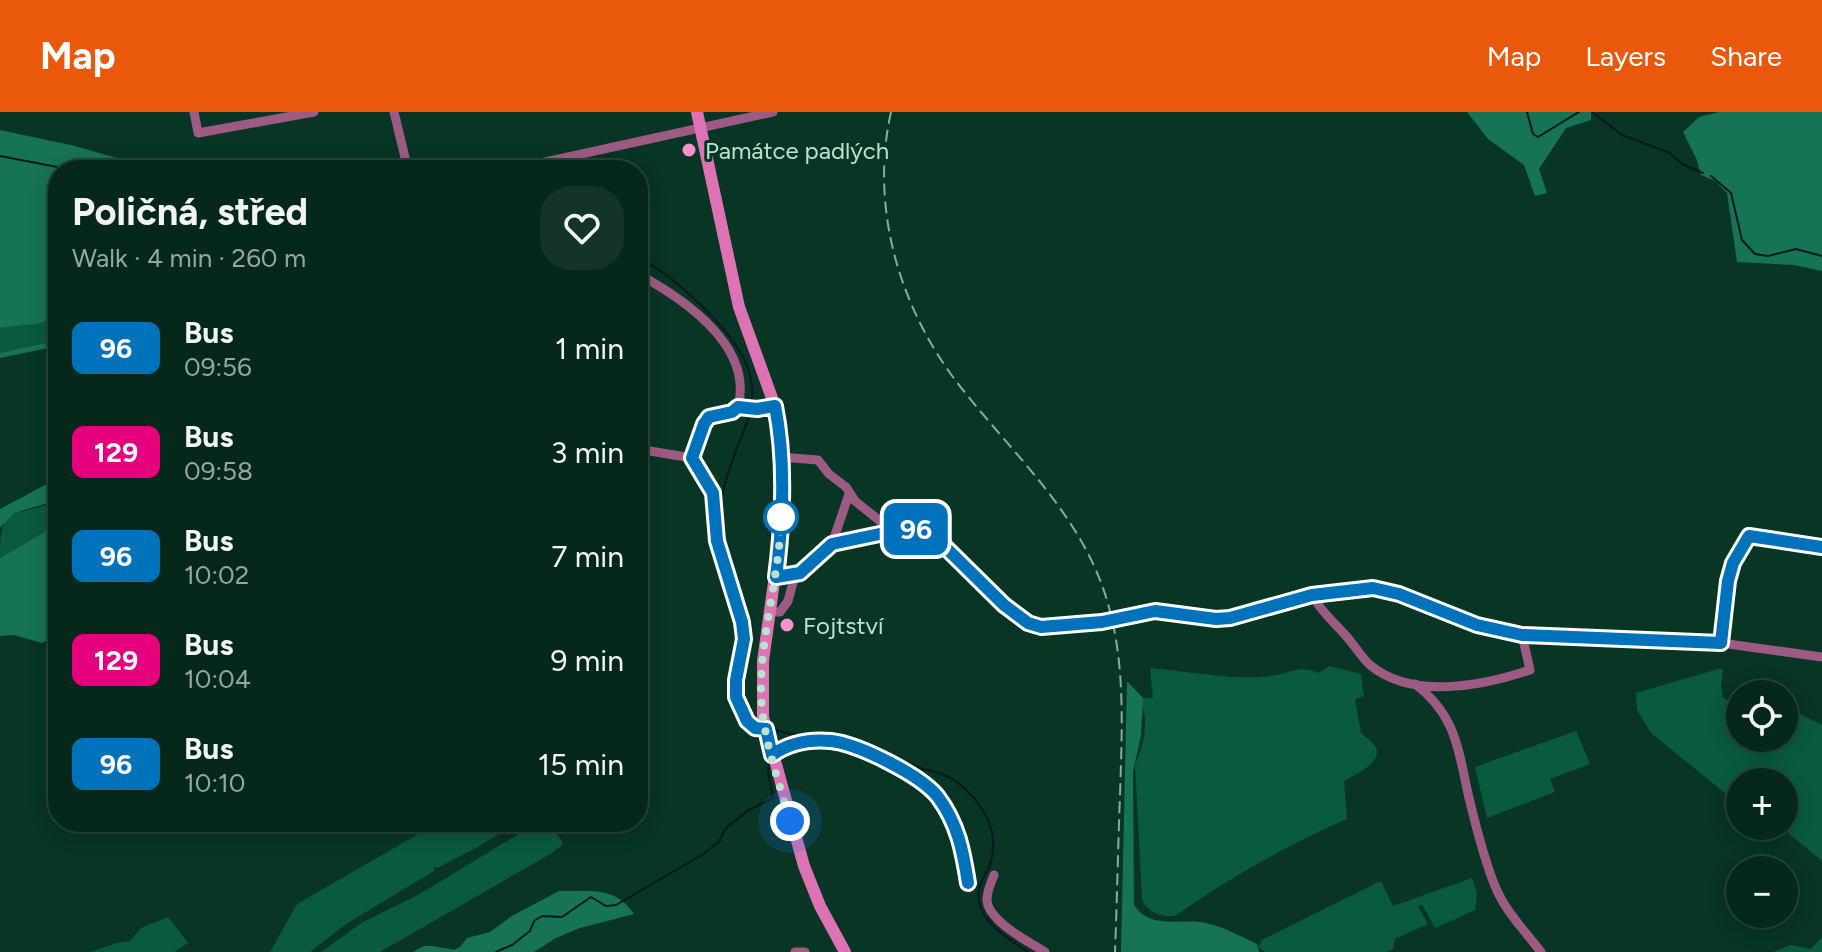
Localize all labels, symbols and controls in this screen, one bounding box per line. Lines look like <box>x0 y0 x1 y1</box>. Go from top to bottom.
text: Map <box>40 33 116 79</box>
text: Map <box>1487 39 1541 73</box>
text: Layers <box>1585 39 1666 73</box>
text: Share <box>1710 39 1782 73</box>
place label: Památce padlých <box>705 136 889 165</box>
marker: Památce padlých <box>680 141 698 159</box>
button: heart <box>540 186 624 270</box>
text: Poličná, střed <box>72 189 308 235</box>
text: Walk · 4 min · 260 m <box>72 242 306 274</box>
text: Bus <box>184 314 233 351</box>
text: 1 min <box>555 330 624 367</box>
text: 96 <box>100 331 132 365</box>
text: 09:56 <box>184 351 252 383</box>
text: Bus <box>184 418 233 455</box>
text: 3 min <box>551 434 624 471</box>
text: 129 <box>94 435 138 469</box>
text: 09:58 <box>184 455 253 487</box>
unlabelled marker <box>764 500 798 534</box>
line badge: 96 <box>880 503 952 555</box>
text: 96 <box>900 512 932 546</box>
text: Bus <box>184 522 233 559</box>
text: 7 min <box>551 538 624 575</box>
text: 96 <box>100 539 132 573</box>
text: 10:02 <box>184 559 249 591</box>
place label: Fojtství <box>803 611 885 640</box>
marker: Fojtství <box>778 616 796 634</box>
text: Bus <box>184 626 233 663</box>
text: 9 min <box>550 642 624 679</box>
text: 129 <box>94 643 138 677</box>
text: 10:04 <box>184 663 251 695</box>
map controls <box>1726 680 1798 928</box>
button: locate <box>1726 680 1798 752</box>
text: Bus <box>184 730 233 767</box>
text: 15 min <box>538 746 624 783</box>
text: 96 <box>100 747 132 781</box>
text: 10:10 <box>184 767 245 799</box>
button: + <box>1726 768 1798 840</box>
your location <box>770 801 810 841</box>
button: − <box>1726 856 1798 928</box>

